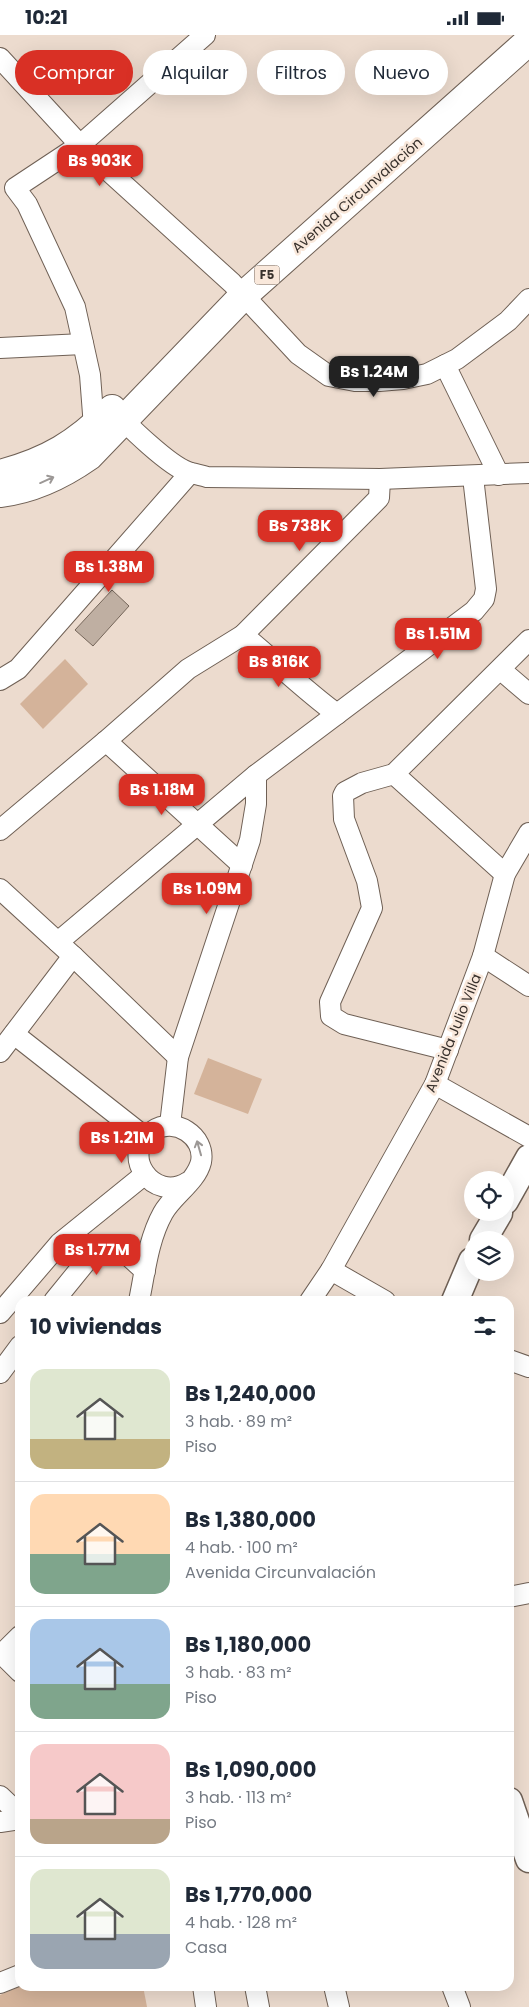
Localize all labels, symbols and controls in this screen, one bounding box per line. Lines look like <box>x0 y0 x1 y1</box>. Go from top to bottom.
text: 10:21 <box>25 4 68 31</box>
chip: Comprar <box>15 50 133 95</box>
chip: Alquilar <box>143 50 247 95</box>
chip: Filtros <box>257 50 345 95</box>
chip: Nuevo <box>355 50 448 95</box>
street label: Avenida Circunvalación <box>287 133 427 257</box>
pin: Bs 903K <box>54 145 146 187</box>
text: Bs 903K <box>68 149 132 172</box>
road number: F5 <box>254 265 280 285</box>
pin: Bs 1.24M <box>322 355 426 398</box>
text: Bs 1.24M <box>340 360 408 383</box>
one-way arrow <box>39 475 54 485</box>
pin: Bs 738K <box>254 509 346 552</box>
text: Bs 738K <box>269 514 331 537</box>
pin: Bs 1.38M <box>57 551 161 593</box>
text: Bs 1.38M <box>75 555 143 578</box>
pin: Bs 1.51M <box>386 617 490 660</box>
text: Bs 1.51M <box>406 622 470 645</box>
pin: Bs 816K <box>233 645 325 688</box>
text: Bs 816K <box>249 650 309 673</box>
pin: Bs 1.18M <box>110 773 214 816</box>
text: Bs 1.18M <box>130 778 194 801</box>
pin: Bs 1.09M <box>155 873 259 915</box>
text: Bs 1.09M <box>173 877 241 900</box>
street label: Avenida Julio Villa <box>420 971 486 1095</box>
pin: Bs 1.21M <box>70 1121 174 1164</box>
text: Bs 1.21M <box>90 1126 154 1149</box>
one-way arrow <box>193 1140 203 1156</box>
map controls <box>464 1171 514 1281</box>
button: locate <box>464 1171 514 1221</box>
button: layers <box>464 1231 514 1281</box>
pin: Bs 1.77M <box>45 1233 149 1276</box>
text: Bs 1.77M <box>64 1238 130 1261</box>
text: 10 viviendas <box>30 1312 162 1341</box>
icon: filters <box>471 1312 499 1340</box>
text: Bs 1,240,000 <box>185 1379 316 1408</box>
icon: home <box>70 1389 130 1449</box>
text: 3 hab. · 89 m² <box>185 1410 292 1433</box>
text: Piso <box>185 1435 217 1458</box>
text: Bs 1,380,000 <box>185 1505 316 1534</box>
icon: home <box>70 1514 130 1574</box>
text: 4 hab. · 100 m² <box>185 1536 298 1559</box>
text: Avenida Circunvalación <box>185 1561 376 1584</box>
text: Bs 1,180,000 <box>185 1630 311 1659</box>
icon: home <box>70 1639 130 1699</box>
text: 3 hab. · 83 m² <box>185 1661 291 1684</box>
text: Piso <box>185 1686 217 1709</box>
text: Bs 1,090,000 <box>185 1755 316 1784</box>
icon: home <box>70 1764 130 1824</box>
text: 3 hab. · 113 m² <box>185 1786 292 1809</box>
text: Piso <box>185 1811 217 1834</box>
text: Bs 1,770,000 <box>185 1880 312 1909</box>
icon: home <box>70 1889 130 1949</box>
text: 4 hab. · 128 m² <box>185 1911 297 1934</box>
text: Casa <box>185 1936 227 1959</box>

